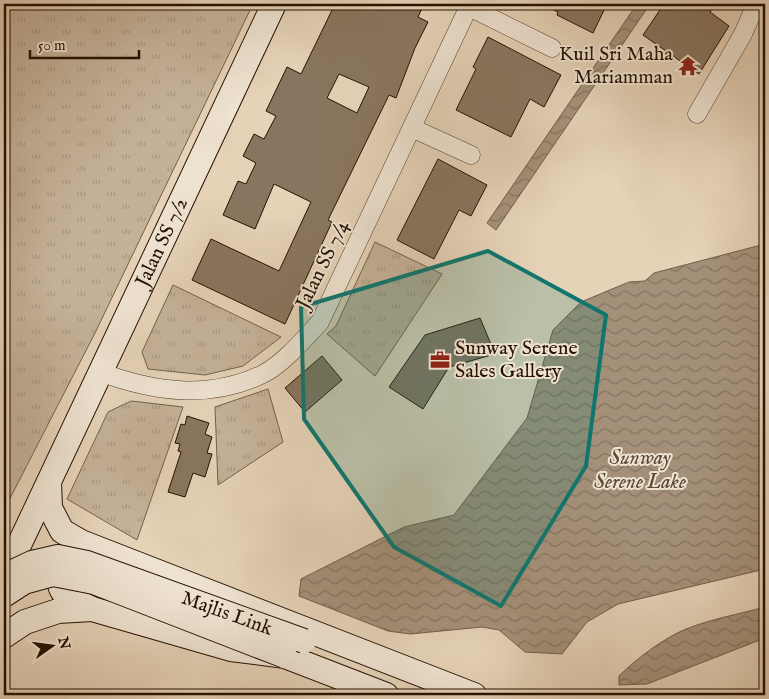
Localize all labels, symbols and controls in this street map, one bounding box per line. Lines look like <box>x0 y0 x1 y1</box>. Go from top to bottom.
scale bar <box>30 28 139 60</box>
text: 50 m <box>38 36 66 55</box>
place label: Kuil Sri Maha Mariamman <box>559 42 673 90</box>
temple icon: Kuil Sri Maha Mariamman <box>677 55 699 77</box>
street label: Jalan SS 7/2 <box>129 194 193 293</box>
street label: Jalan SS 7/4 <box>290 216 355 315</box>
place label: Sunway Serene Sales Gallery <box>455 336 578 384</box>
office icon: Sunway Serene Sales Gallery <box>429 349 451 371</box>
water label: Sunway Serene Lake <box>594 445 686 496</box>
street label: Majlis Link <box>178 585 276 641</box>
north arrow <box>28 622 78 672</box>
text: N <box>53 634 74 651</box>

